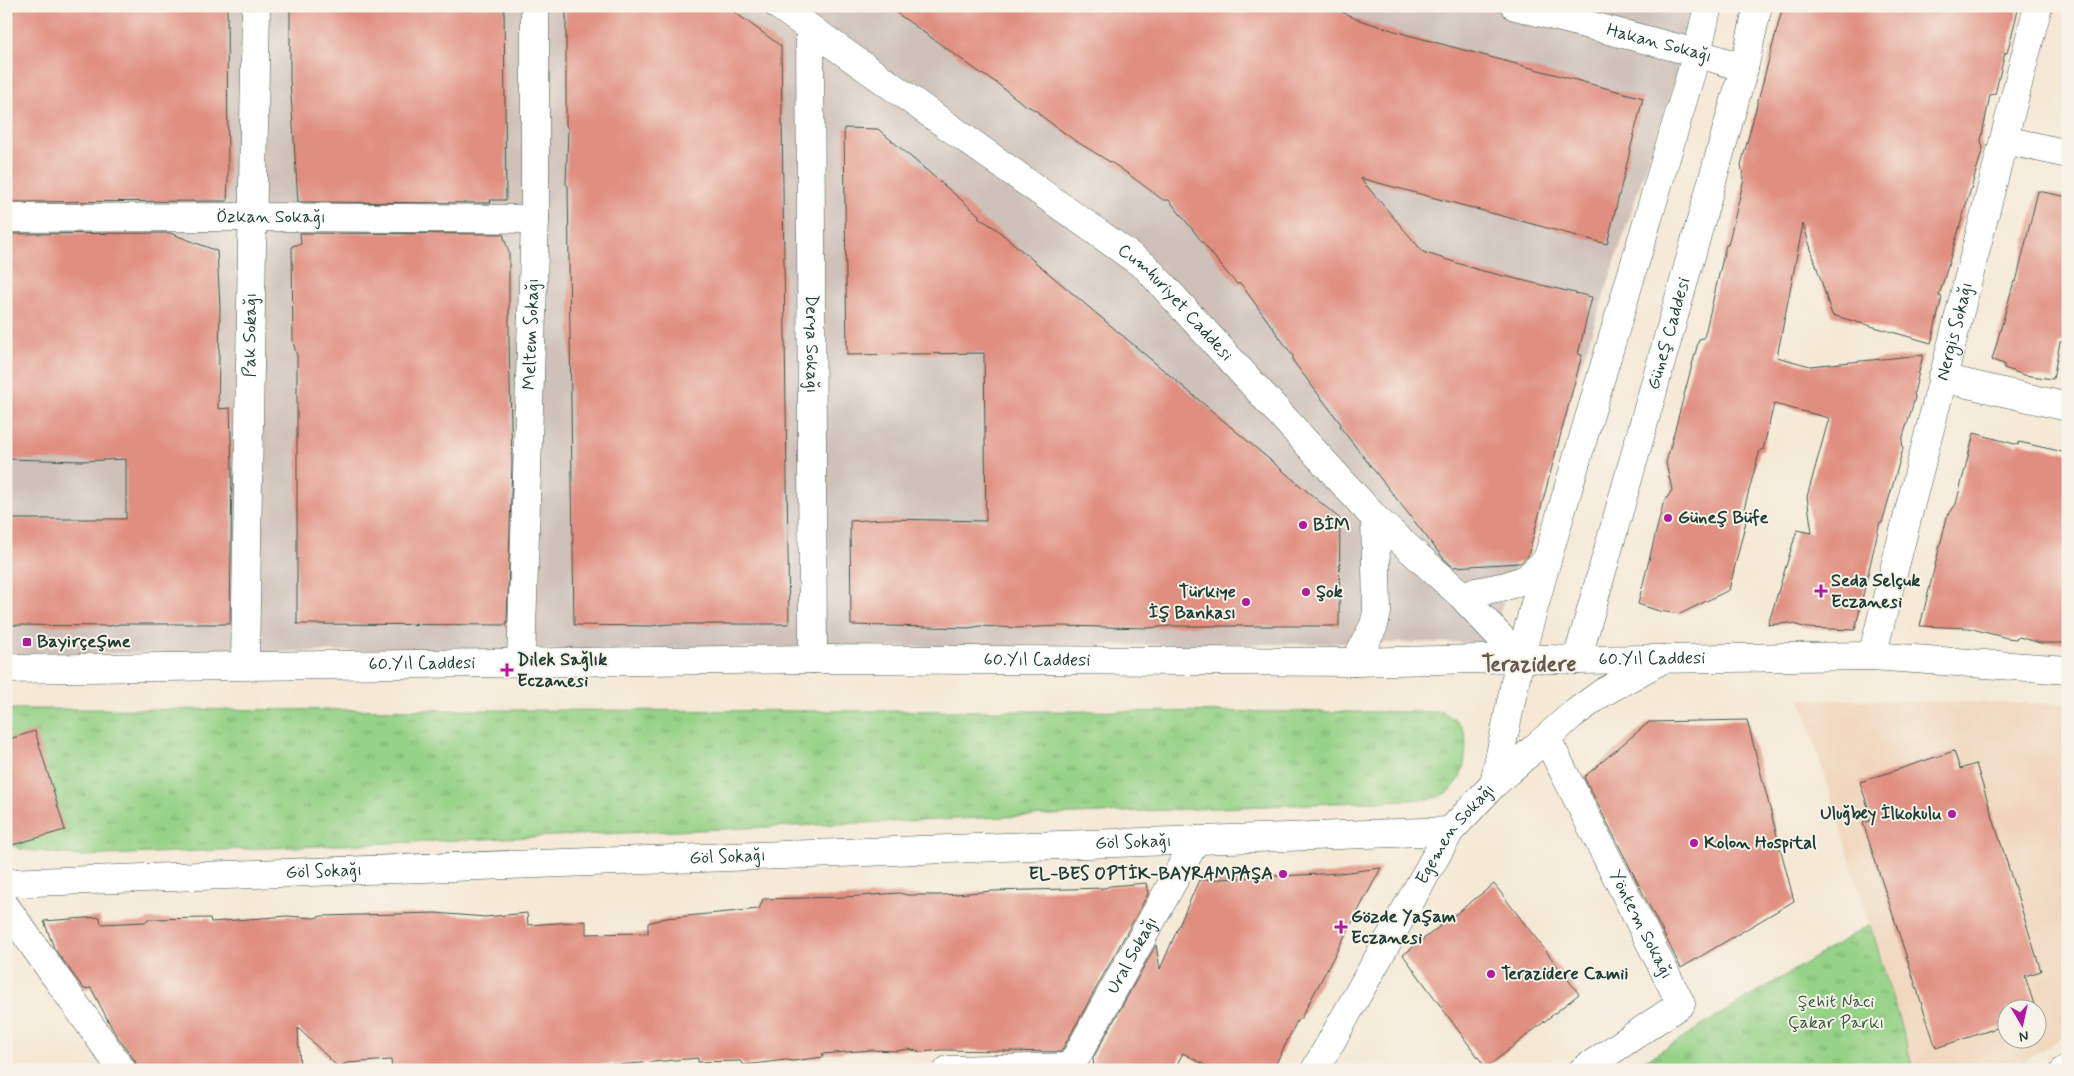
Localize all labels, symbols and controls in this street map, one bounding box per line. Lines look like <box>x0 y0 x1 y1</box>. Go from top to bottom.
street label: Hakan Sokağı <box>1604 18 1715 69</box>
street label: Özkan Sokağı <box>216 205 326 230</box>
street label: Cumhuriyet Caddesi <box>1113 238 1238 367</box>
street label: Güneş Caddesi <box>1642 275 1696 393</box>
street label: Meltem Sokağı <box>518 278 545 390</box>
street label: Nergis Sokağı <box>1931 280 1979 383</box>
street label: Pak Sokağı <box>238 293 263 378</box>
street label: Derya Sokağı <box>799 294 824 394</box>
place label: Güneş Büfe <box>1678 506 1768 530</box>
marker: Güneş Büfe <box>1662 512 1674 524</box>
place label: BİM <box>1313 513 1350 537</box>
marker: BİM <box>1297 519 1309 531</box>
place label: Seda Selçuk Eczanesi <box>1831 569 1920 614</box>
place label: Türkiye İş Bankası <box>1149 580 1236 625</box>
place label: Şok <box>1316 580 1343 604</box>
marker: Seda Selçuk Eczanesi <box>1815 585 1827 597</box>
marker: Şok <box>1300 586 1312 598</box>
marker: Türkiye İş Bankası <box>1240 596 1252 608</box>
place label: Bayirçeşme <box>37 630 131 654</box>
marker: Bayirçeşme <box>21 636 33 648</box>
street label: 60.Yıl Caddesi <box>1598 646 1705 672</box>
place label: Dilek Sağlık Eczanesi <box>517 648 607 693</box>
street label: 60.Yıl Caddesi <box>983 648 1090 673</box>
street label: 60.Yıl Caddesi <box>368 651 476 677</box>
district label: Terazidere <box>1482 651 1577 679</box>
marker: Dilek Sağlık Eczanesi <box>501 664 513 676</box>
street label: Egemen Sokağı <box>1410 778 1500 889</box>
place label: Uluğbey İlkokulu <box>1820 802 1942 826</box>
marker: Uluğbey İlkokulu <box>1946 808 1958 820</box>
street label: Göl Sokağı <box>1095 829 1172 856</box>
place label: Kolon Hospital <box>1704 831 1817 855</box>
marker: Kolon Hospital <box>1688 837 1700 849</box>
street label: Göl Sokağı <box>689 844 766 870</box>
street label: Göl Sokağı <box>285 858 362 885</box>
place label: EL-BES OPTİK-BAYRAMPAŞA <box>1029 862 1273 886</box>
street label: Yöntem Sokağı <box>1603 866 1679 983</box>
marker: EL-BES OPTİK-BAYRAMPAŞA <box>1277 868 1289 880</box>
place label: Gözde Yaşam Eczanesi <box>1351 905 1456 950</box>
street label: Ural Sokağı <box>1101 912 1163 998</box>
marker: Gözde Yaşam Eczanesi <box>1335 921 1347 933</box>
place label: Terazidere Camii <box>1501 962 1629 986</box>
marker: Terazidere Camii <box>1485 968 1497 980</box>
park label: Şehit Naci Çakar Parkı <box>1788 990 1884 1035</box>
north arrow <box>1996 998 2046 1048</box>
text: N <box>2018 1026 2030 1045</box>

